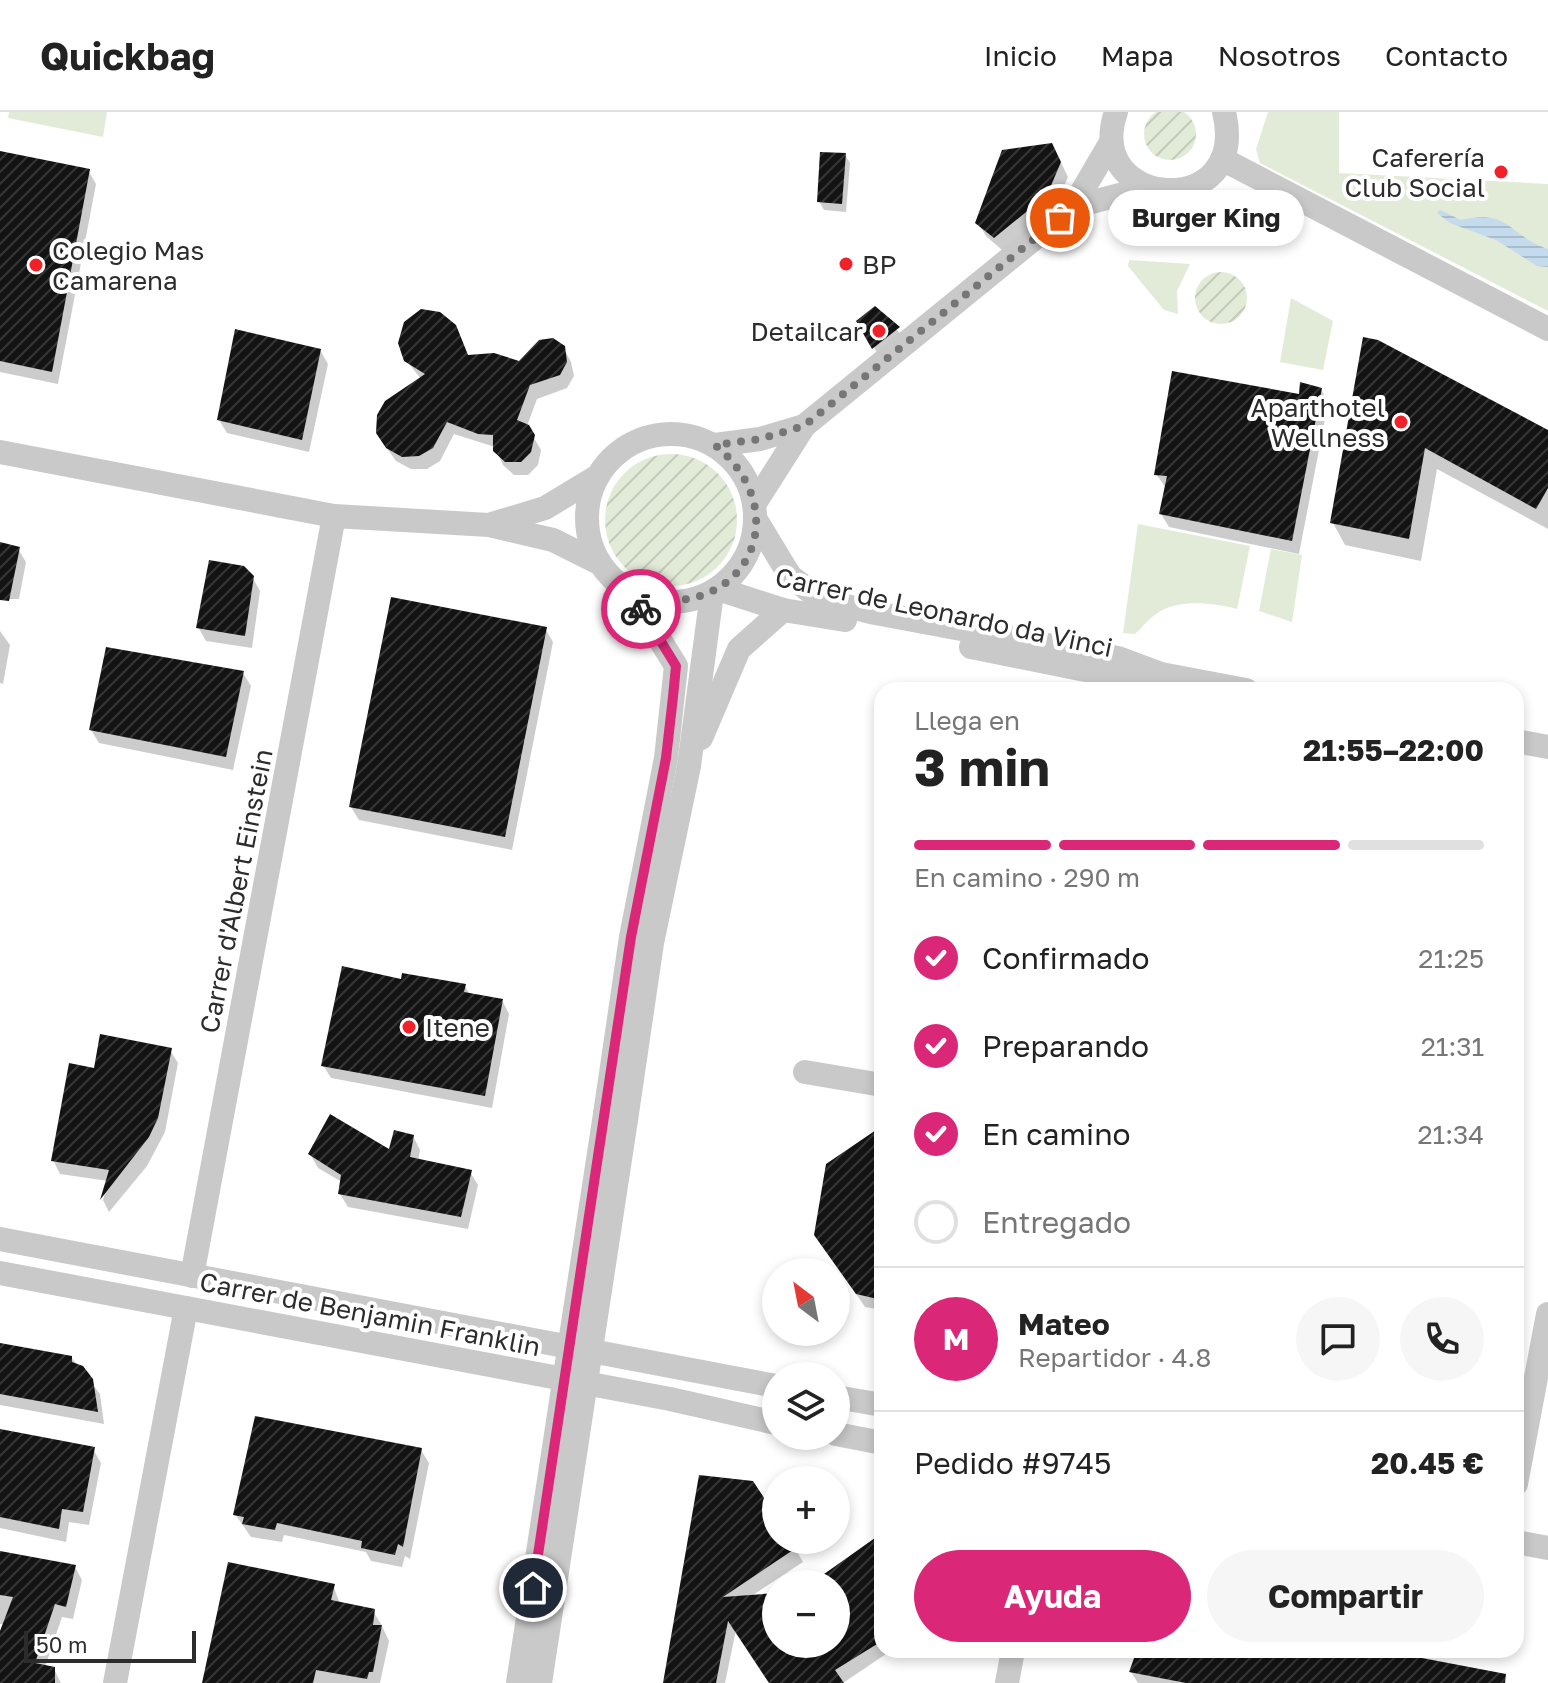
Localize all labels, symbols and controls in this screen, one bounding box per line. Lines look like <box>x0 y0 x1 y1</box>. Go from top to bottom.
text: Quickbag <box>40 33 215 78</box>
text: Inicio <box>984 39 1057 72</box>
text: Mapa <box>1101 39 1174 72</box>
text: Nosotros <box>1218 39 1341 72</box>
text: Contacto <box>1385 39 1508 72</box>
place label: Caferería Club Social <box>1344 142 1485 203</box>
marker: Caferería Club Social <box>1492 163 1510 181</box>
pin <box>1026 184 1094 252</box>
callout: Burger King <box>1108 190 1304 246</box>
icon: bag <box>1038 196 1082 240</box>
text: Burger King <box>1131 202 1281 233</box>
place label: Colegio Mas Camarena <box>52 235 204 296</box>
place label: BP <box>862 249 896 280</box>
marker: BP <box>837 255 855 273</box>
marker: Colegio Mas Camarena <box>27 256 45 274</box>
place label: Detailcar <box>751 316 863 347</box>
marker: Detailcar <box>870 322 888 340</box>
place label: Aparthotel Wellness <box>1250 392 1385 453</box>
marker: Aparthotel Wellness <box>1392 413 1410 431</box>
street label: Carrer de Leonardo da Vinci <box>772 561 1116 663</box>
courier <box>601 569 681 649</box>
icon: bike <box>619 587 663 631</box>
text: Llega en <box>914 705 1020 736</box>
text: 21:55–22:00 <box>1303 732 1484 768</box>
text: 3 min <box>914 735 1050 797</box>
street label: Carrer d'Albert Einstein <box>193 746 279 1036</box>
text: En camino · 290 m <box>914 862 1140 893</box>
icon: check <box>914 936 958 980</box>
text: Confirmado <box>982 940 1150 976</box>
text: 21:25 <box>1418 943 1484 974</box>
place label: Itene <box>425 1012 490 1043</box>
marker: Itene <box>400 1018 418 1036</box>
icon: check <box>914 1024 958 1068</box>
text: Preparando <box>982 1028 1149 1064</box>
text: 21:31 <box>1421 1031 1484 1062</box>
icon: check <box>914 1112 958 1156</box>
text: En camino <box>982 1116 1131 1152</box>
text: 21:34 <box>1417 1119 1484 1150</box>
text: Entregado <box>982 1204 1131 1240</box>
north arrow <box>762 1258 850 1346</box>
map controls <box>762 1258 850 1658</box>
street label: Carrer de Benjamin Franklin <box>197 1266 543 1362</box>
button: chat <box>1296 1297 1380 1381</box>
button: phone <box>1400 1297 1484 1381</box>
text: Mateo <box>1018 1306 1110 1342</box>
text: M <box>943 1321 969 1357</box>
text: Repartidor · 4.8 <box>1018 1342 1211 1373</box>
button: layers <box>762 1362 850 1450</box>
text: Pedido #9745 <box>914 1445 1111 1481</box>
text: 20.45 € <box>1371 1445 1484 1481</box>
button: + <box>762 1466 850 1554</box>
button: Ayuda <box>914 1550 1191 1642</box>
button: Compartir <box>1207 1550 1484 1642</box>
pin <box>499 1554 567 1622</box>
icon: home <box>511 1566 555 1610</box>
button: − <box>762 1570 850 1658</box>
scale bar <box>24 1627 196 1663</box>
text: 50 m <box>36 1631 87 1658</box>

